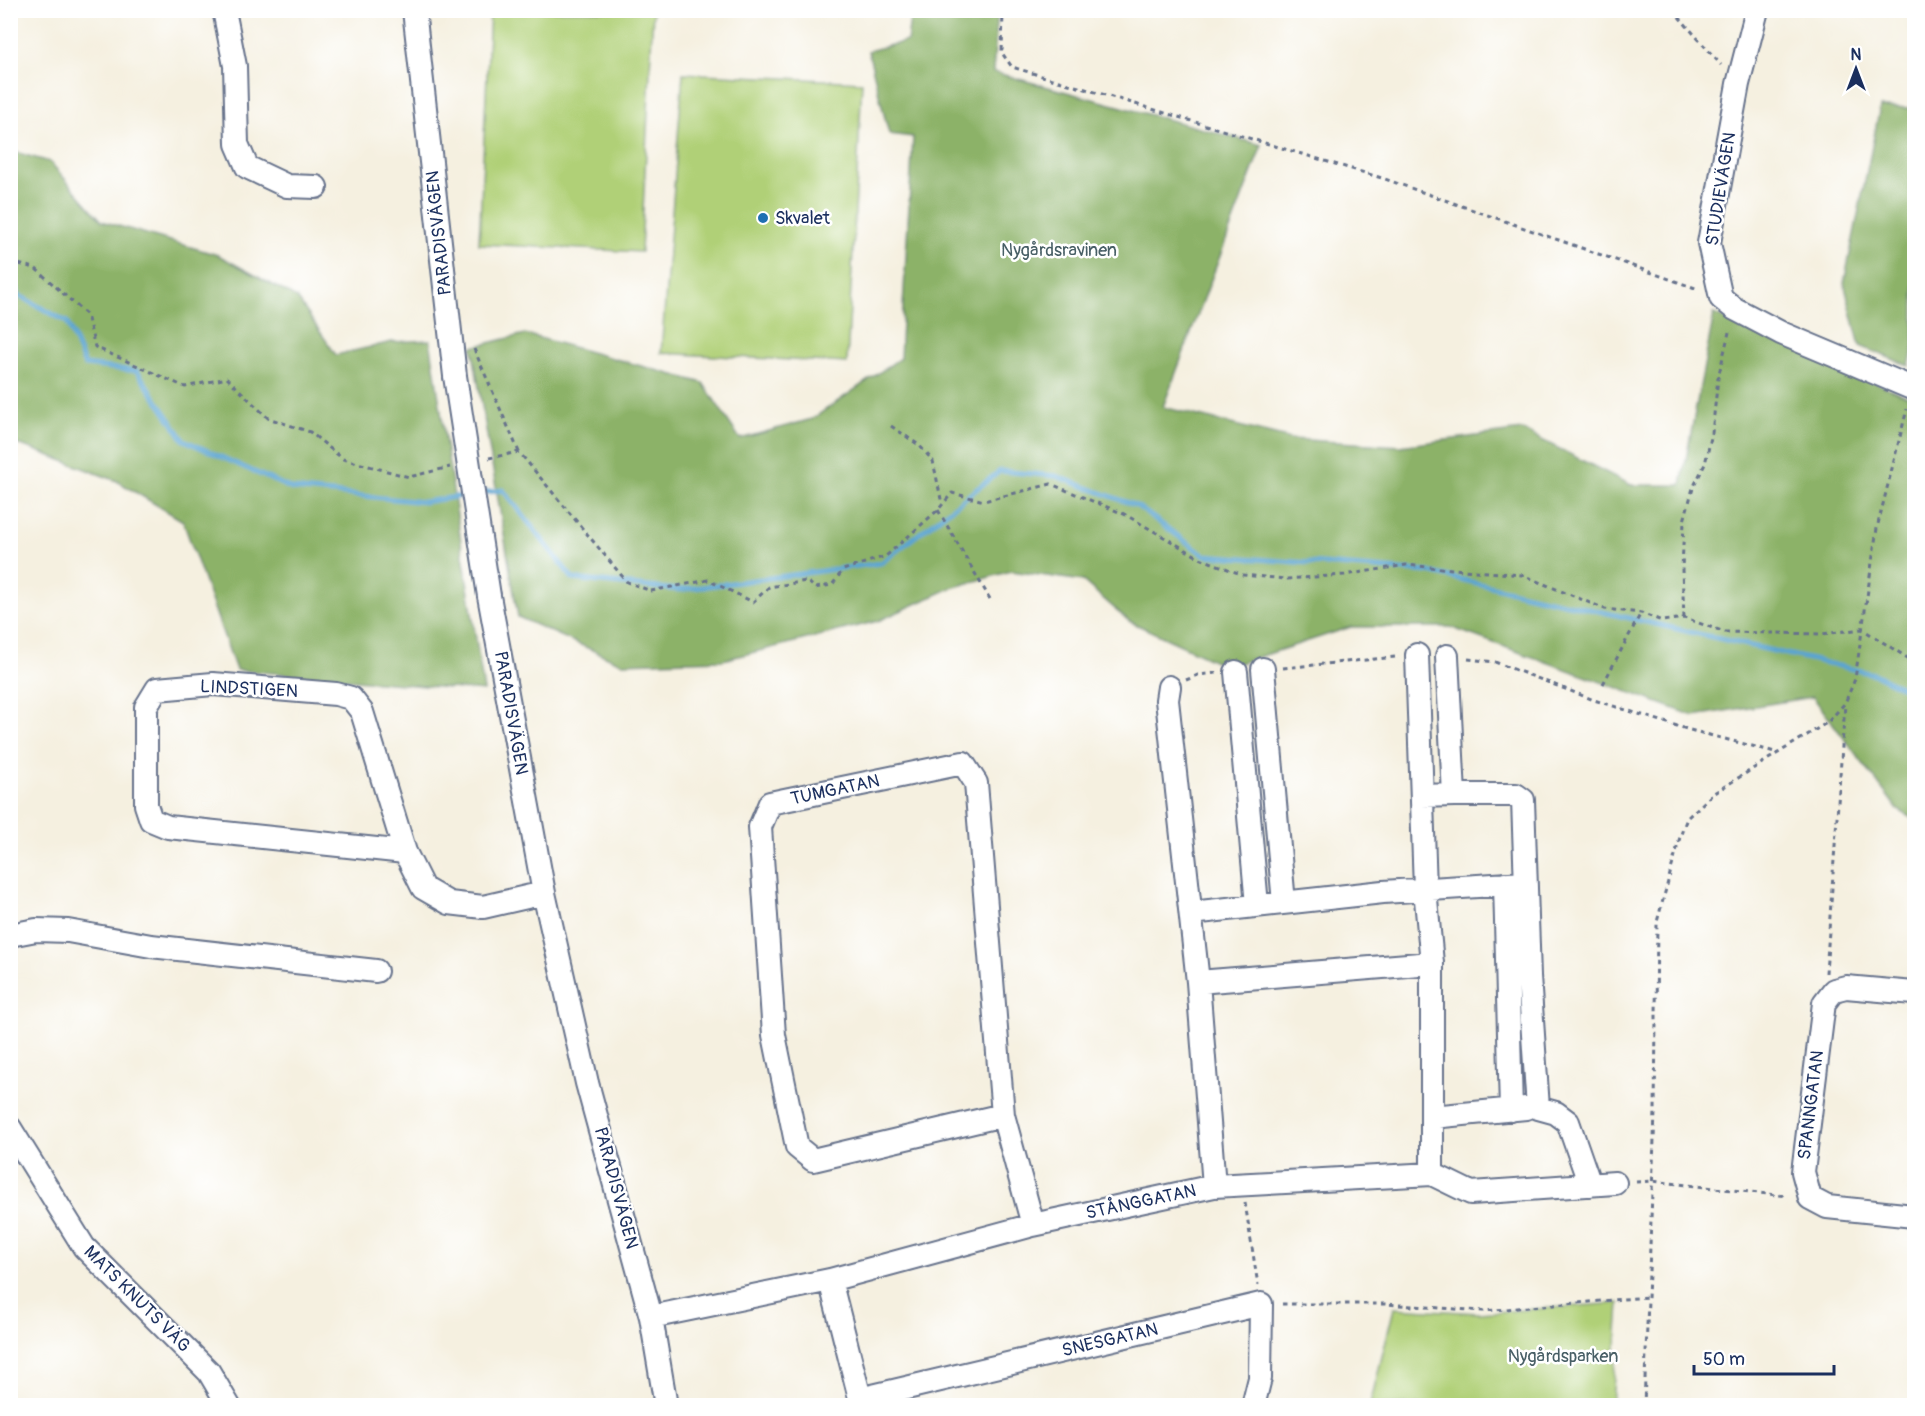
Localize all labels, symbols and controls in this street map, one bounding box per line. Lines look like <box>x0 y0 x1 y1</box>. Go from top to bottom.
north arrow <box>1826 39 1886 99</box>
text: N <box>1851 45 1862 65</box>
street label: STUDIEVÄGEN <box>1701 130 1741 248</box>
street label: PARADISVÄGEN <box>421 169 457 297</box>
place label: Skvalet <box>775 207 831 230</box>
marker: Skvalet <box>756 211 770 225</box>
park label: Nygårdsravinen <box>1001 239 1117 262</box>
street label: PARADISVÄGEN <box>489 649 533 777</box>
street label: LINDSTIGEN <box>199 675 299 703</box>
street label: TUMGATAN <box>788 769 882 811</box>
street label: SPANNGATAN <box>1793 1049 1829 1161</box>
street label: PARADISVÄGEN <box>589 1124 643 1252</box>
street label: STÅNGGATAN <box>1084 1178 1198 1225</box>
street label: MATS KNUTS VÄG <box>79 1241 195 1357</box>
street label: SNESGATAN <box>1060 1318 1160 1362</box>
scale bar <box>1694 1338 1834 1376</box>
park label: Nygårdsparken <box>1508 1345 1618 1368</box>
text: 50 m <box>1703 1348 1745 1371</box>

